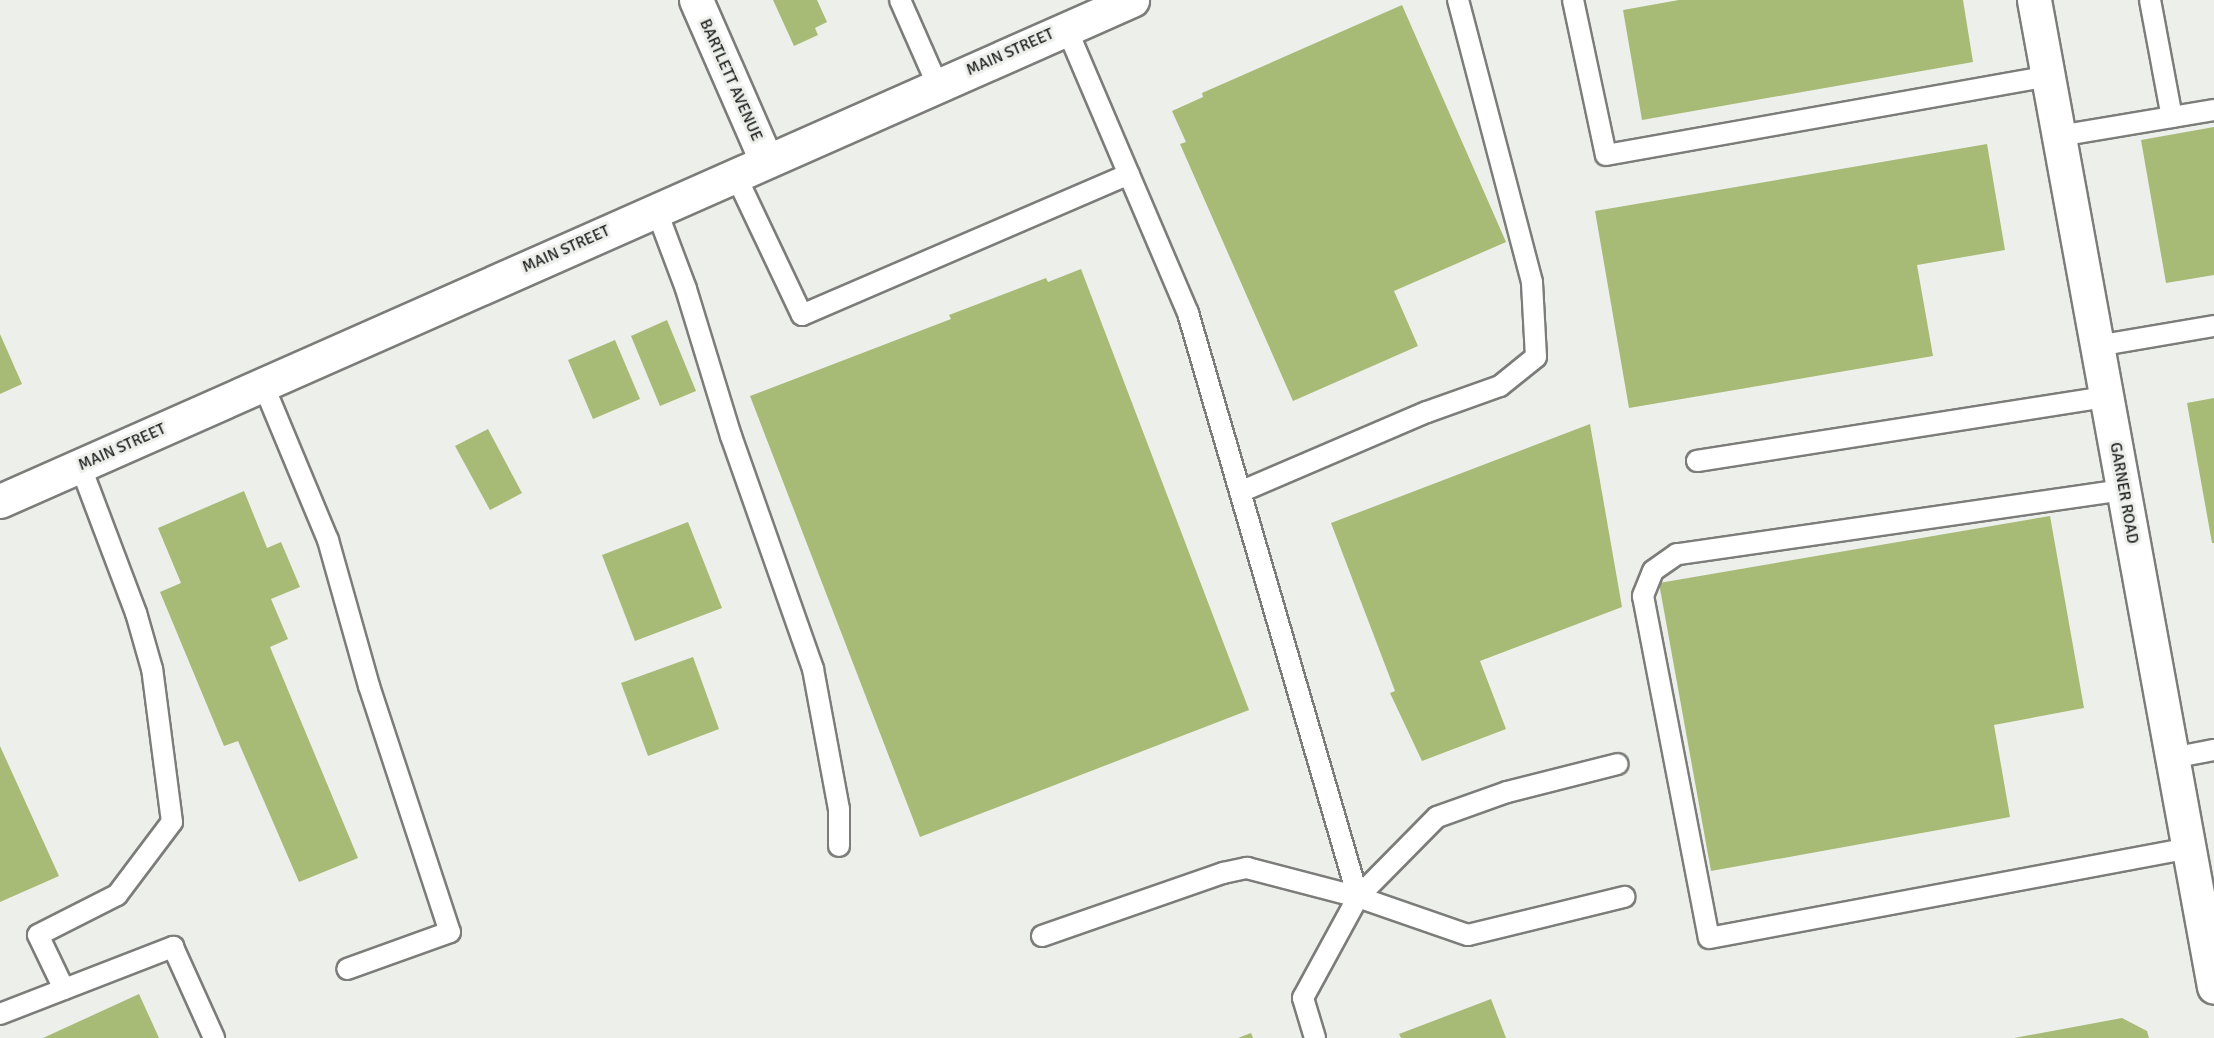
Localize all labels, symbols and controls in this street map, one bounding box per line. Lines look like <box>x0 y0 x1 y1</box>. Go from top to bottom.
street label: BARTLETT AVENUE <box>695 16 767 144</box>
street label: MAIN STREET <box>963 24 1057 80</box>
street label: MAIN STREET <box>519 221 613 277</box>
street label: MAIN STREET <box>75 419 169 475</box>
street label: GARNER ROAD <box>2106 441 2142 545</box>

